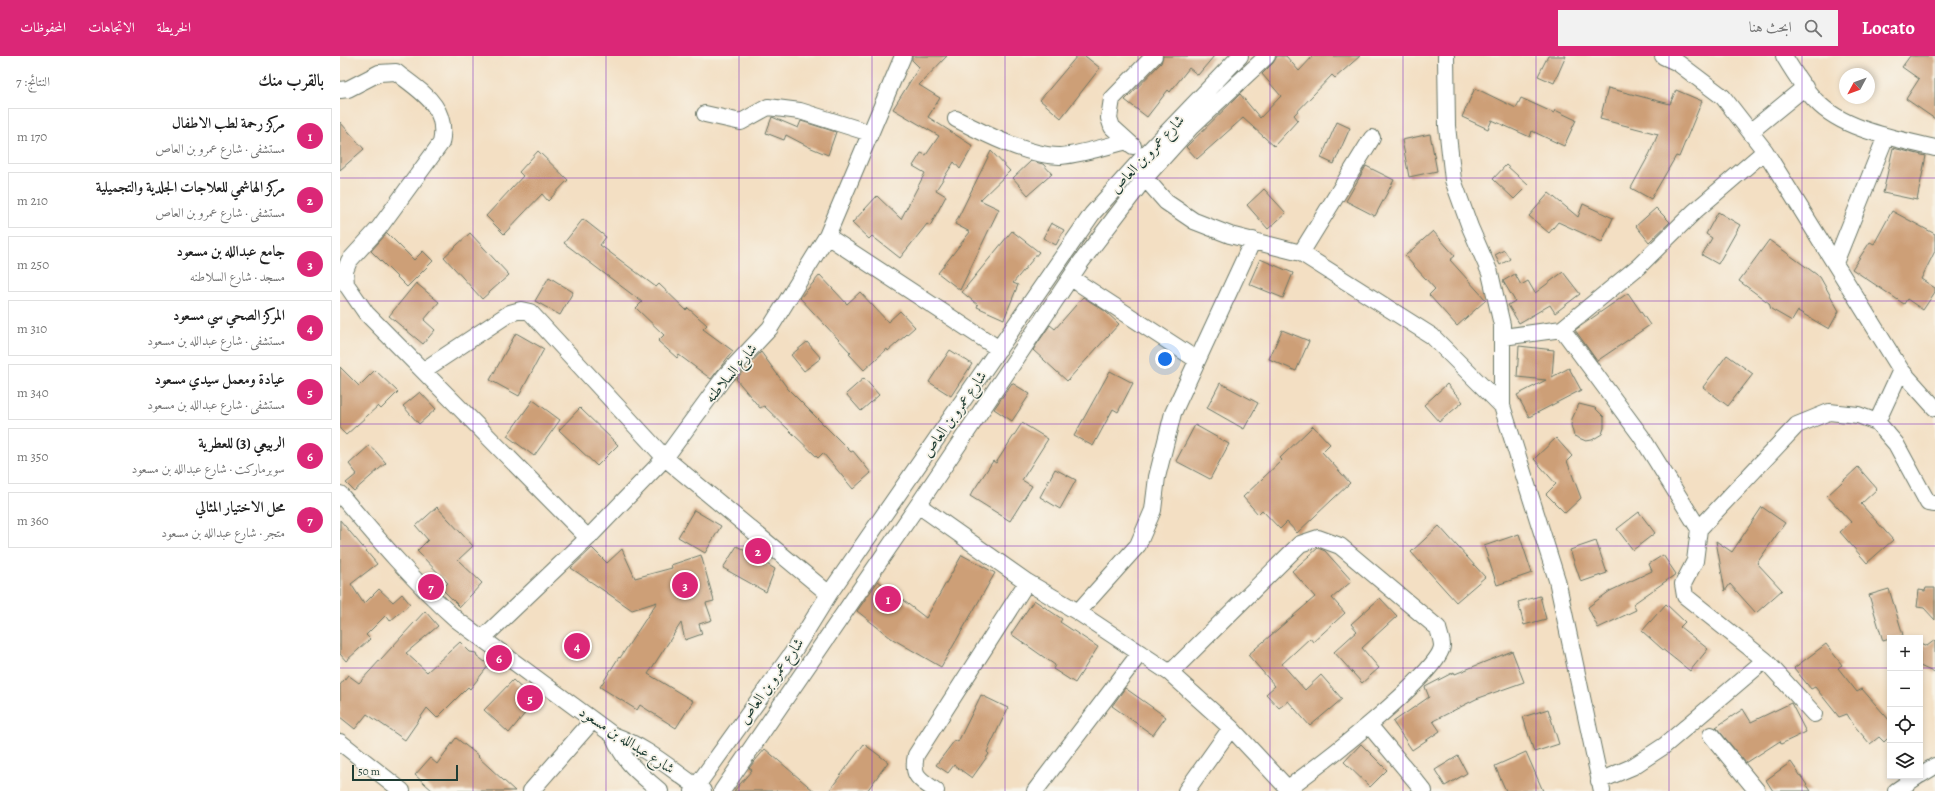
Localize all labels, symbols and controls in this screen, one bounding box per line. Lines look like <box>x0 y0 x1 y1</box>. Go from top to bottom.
search box <box>1558 10 1838 46</box>
text: Locato <box>1862 15 1915 41</box>
text: ابحث هنا <box>1749 17 1792 37</box>
icon: search <box>1802 17 1824 39</box>
text: المحفوظات <box>20 18 66 37</box>
text: الاتجاهات <box>88 18 135 37</box>
text: الخريطة <box>157 18 191 37</box>
north arrow <box>1839 68 1875 104</box>
text: بالقرب منك <box>258 69 324 92</box>
text: النتائج: 7 <box>16 73 50 90</box>
street label: شارع عمرو بن العاص <box>1105 110 1191 200</box>
text: مركز رحمة لطب الاطفال <box>172 113 285 133</box>
text: 170 m <box>17 128 47 145</box>
text: 1 <box>308 128 312 145</box>
text: مستشفى · شارع عمرو بن العاص <box>155 140 285 157</box>
text: مركز الهاشمي للعلاجات الجلدية والتجميلية <box>96 177 285 197</box>
text: 210 m <box>17 192 48 209</box>
text: 2 <box>307 192 313 209</box>
text: مستشفى · شارع عمرو بن العاص <box>155 204 285 221</box>
text: جامع عبدالله بن مسعود <box>176 241 285 261</box>
text: 250 m <box>17 256 49 273</box>
text: 3 <box>307 256 313 273</box>
text: مسجد · شارع السلاطنه <box>190 268 285 285</box>
text: المركز الصحي سي مسعود <box>173 305 285 325</box>
text: 310 m <box>17 320 47 337</box>
text: 4 <box>307 320 313 337</box>
text: مستشفى · شارع عبدالله بن مسعود <box>147 332 285 349</box>
street label: شارع السلاطنه <box>700 339 764 409</box>
your location <box>1155 349 1175 369</box>
street label: شارع عمرو بن العاص <box>917 367 994 463</box>
text: عيادة ومعمل سيدي مسعود <box>154 369 285 389</box>
text: 340 m <box>17 384 49 401</box>
text: 5 <box>307 384 313 401</box>
text: مستشفى · شارع عبدالله بن مسعود <box>147 396 285 413</box>
text: الربيعي (3) للعطرية <box>198 433 285 453</box>
text: 350 m <box>17 448 48 465</box>
text: 6 <box>307 448 313 465</box>
text: سوبرماركت · شارع عبدالله بن مسعود <box>131 460 285 477</box>
text: محل الاختيار المثالي <box>195 497 285 517</box>
text: 360 m <box>17 512 49 529</box>
text: 7 <box>307 512 313 529</box>
text: متجر · شارع عبدالله بن مسعود <box>161 524 285 541</box>
pin: 2 <box>745 536 771 566</box>
pin: 3 <box>672 570 698 600</box>
pin: 7 <box>418 572 444 602</box>
pin: 1 <box>875 584 901 614</box>
pin: 4 <box>564 631 590 661</box>
street label: شارع عمرو بن العاص <box>734 634 811 730</box>
map controls <box>1887 635 1923 779</box>
button: + <box>1887 635 1923 671</box>
pin: 6 <box>486 643 512 673</box>
button: − <box>1887 671 1923 707</box>
pin: 5 <box>517 683 543 713</box>
street label: شارع عبدالله بن مسعود <box>574 702 679 781</box>
button: locate <box>1887 707 1923 743</box>
button: layers <box>1887 743 1923 779</box>
scale bar <box>352 763 458 782</box>
text: 50 m <box>358 764 380 779</box>

